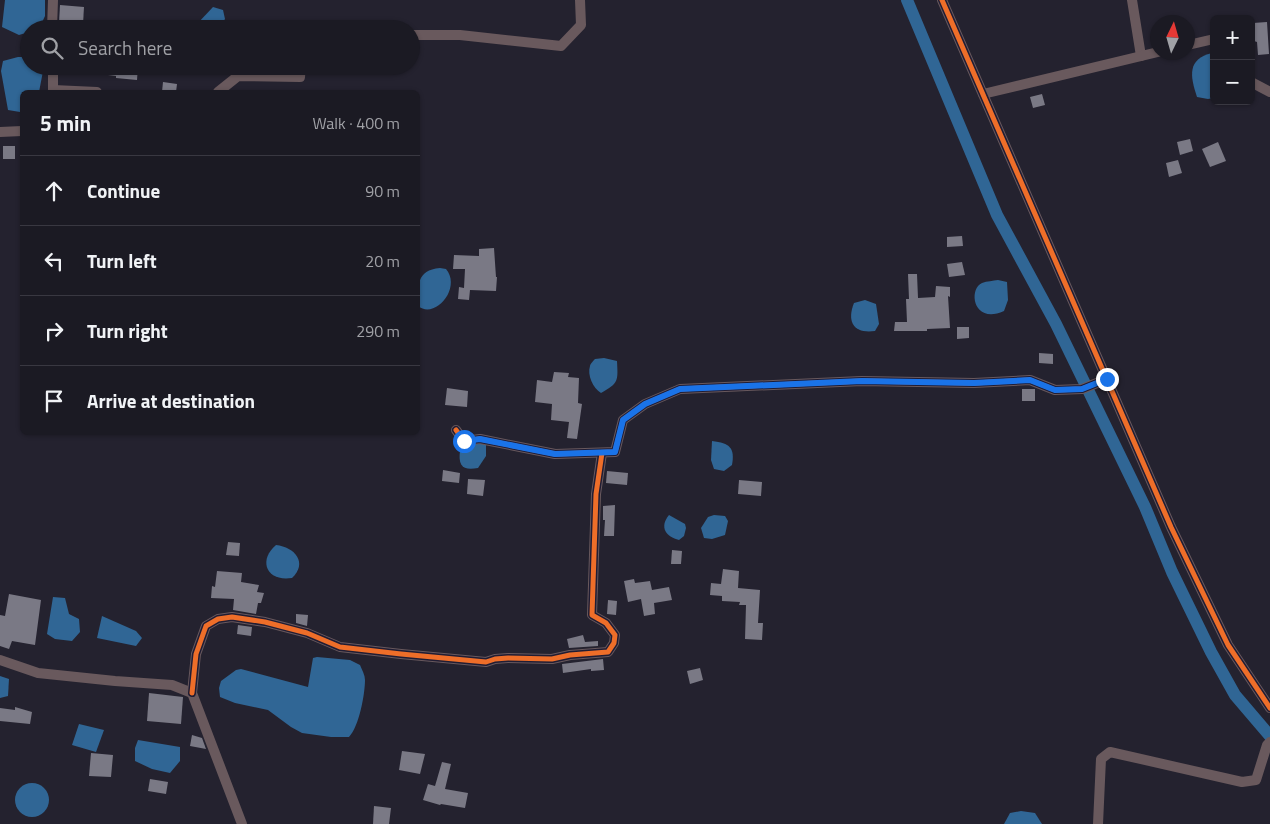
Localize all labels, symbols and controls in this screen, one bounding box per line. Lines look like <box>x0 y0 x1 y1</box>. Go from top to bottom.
north arrow <box>1150 15 1195 60</box>
map controls <box>1210 15 1255 105</box>
button: + <box>1210 15 1255 60</box>
search box <box>20 20 420 75</box>
text: Search here <box>78 33 172 62</box>
icon: search <box>38 34 66 62</box>
button: − <box>1210 60 1255 105</box>
text: 5 min <box>40 107 91 139</box>
text: Walk · 400 m <box>312 111 400 135</box>
text: Continue <box>87 176 160 205</box>
icon: ahead <box>40 177 68 205</box>
text: 90 m <box>365 179 400 203</box>
text: Turn left <box>87 246 157 275</box>
icon: left <box>40 247 68 275</box>
text: 20 m <box>365 249 400 273</box>
text: Turn right <box>87 316 168 345</box>
icon: right <box>40 317 68 345</box>
text: 290 m <box>356 319 400 343</box>
route end <box>1096 368 1119 391</box>
text: Arrive at destination <box>87 386 255 415</box>
icon: arrive <box>40 387 68 415</box>
route start <box>453 430 476 453</box>

